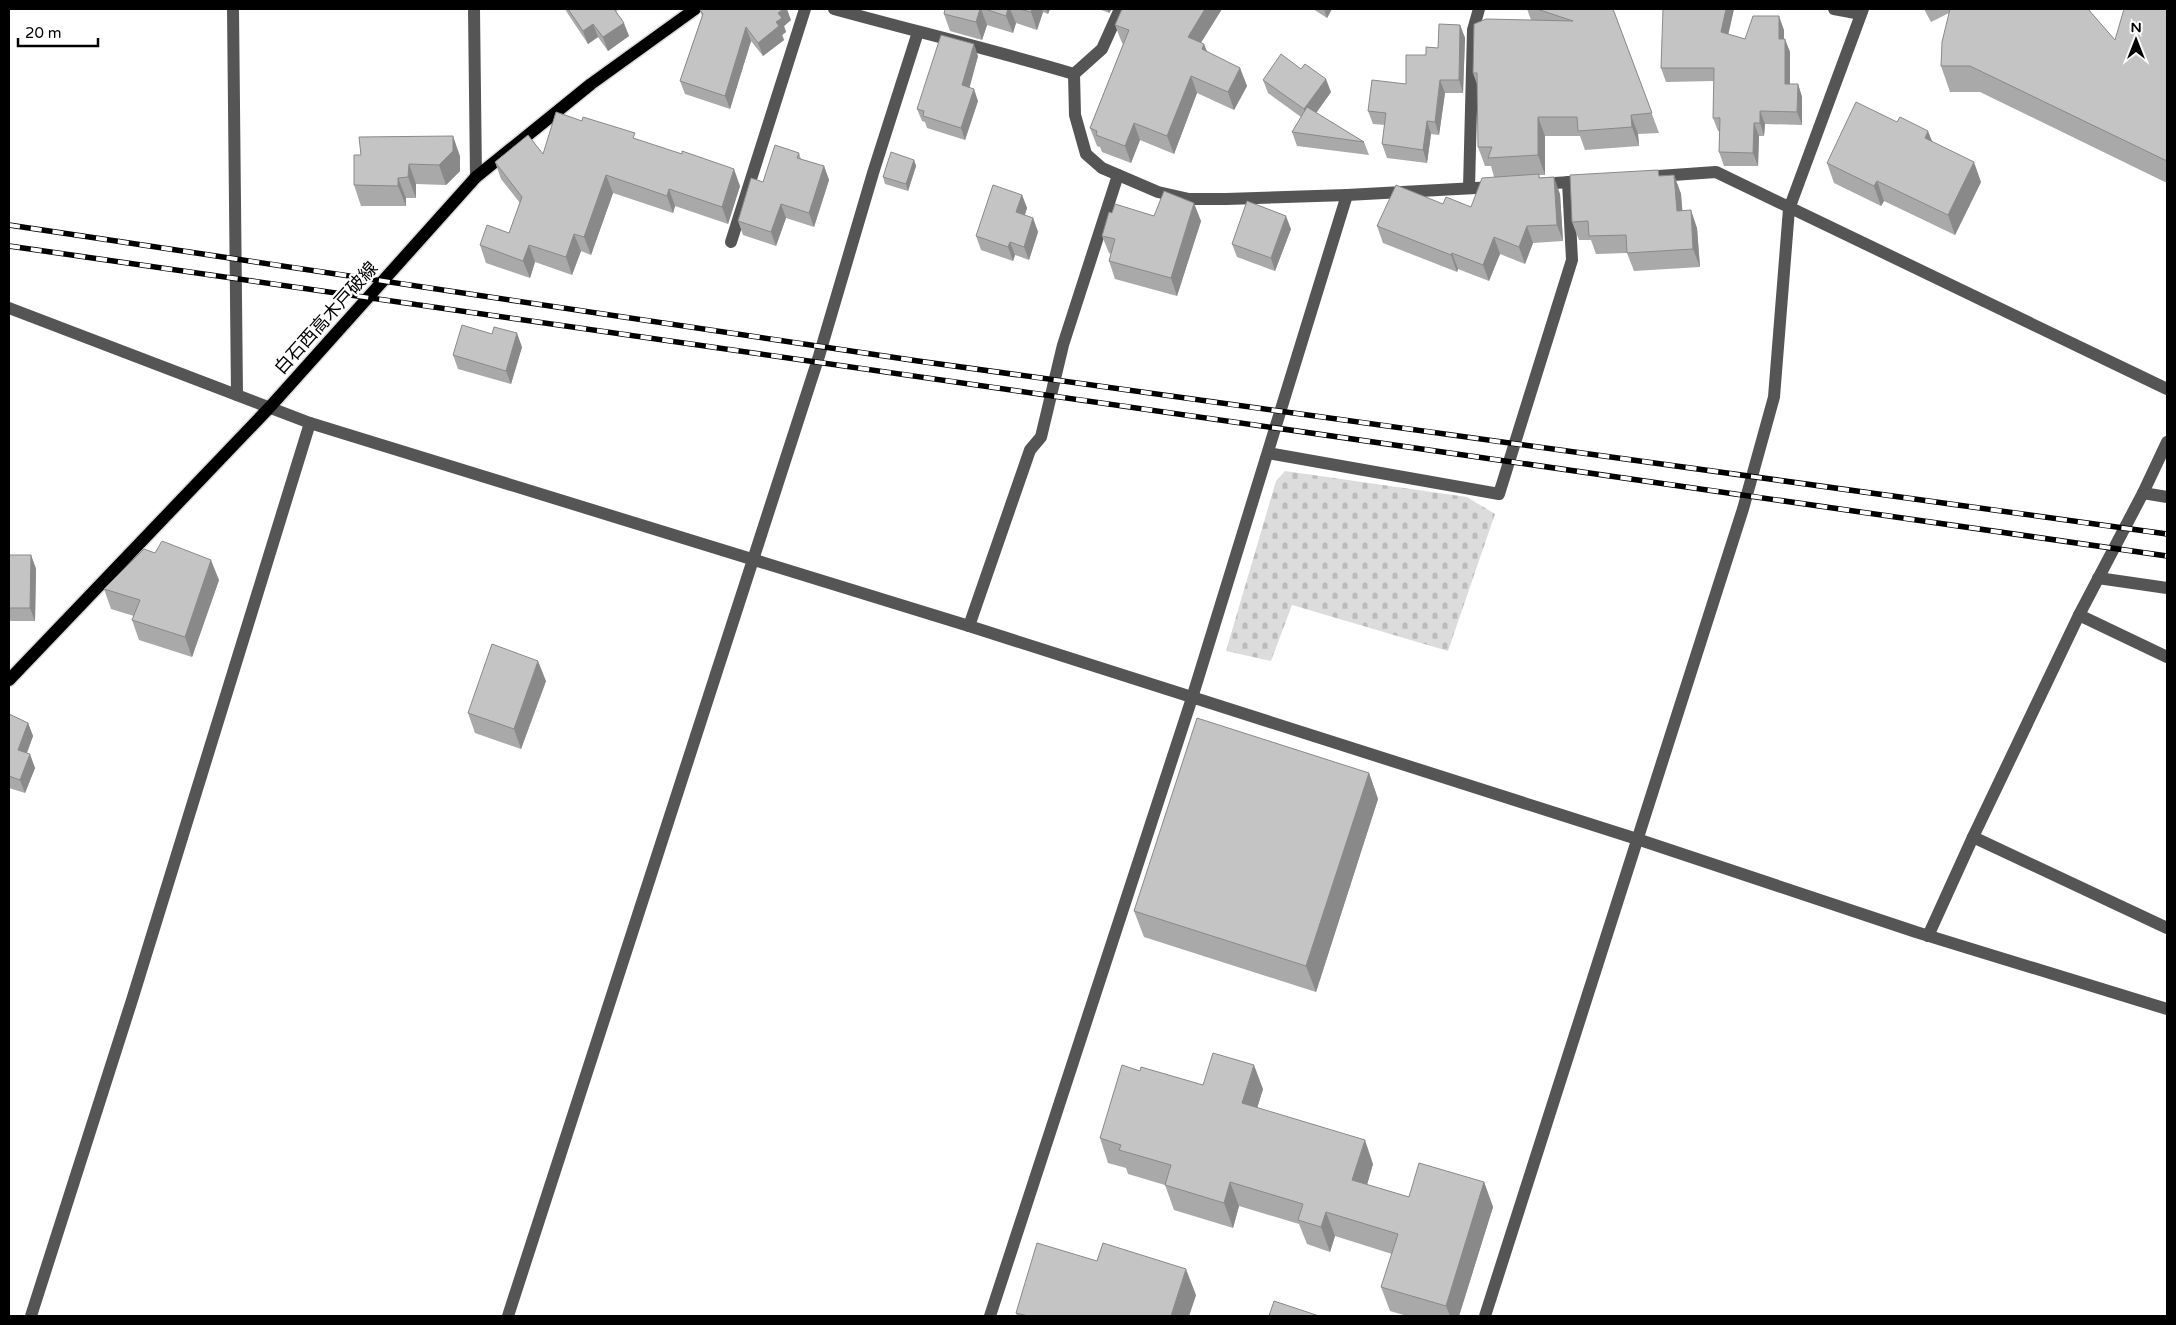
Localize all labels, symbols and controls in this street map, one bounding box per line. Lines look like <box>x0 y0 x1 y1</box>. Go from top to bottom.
scale bar <box>18 15 98 47</box>
north arrow <box>2111 15 2161 65</box>
text: N <box>2130 19 2142 36</box>
text: 20 m <box>25 24 62 42</box>
street label: 白石西高木戸破線 <box>270 257 382 379</box>

